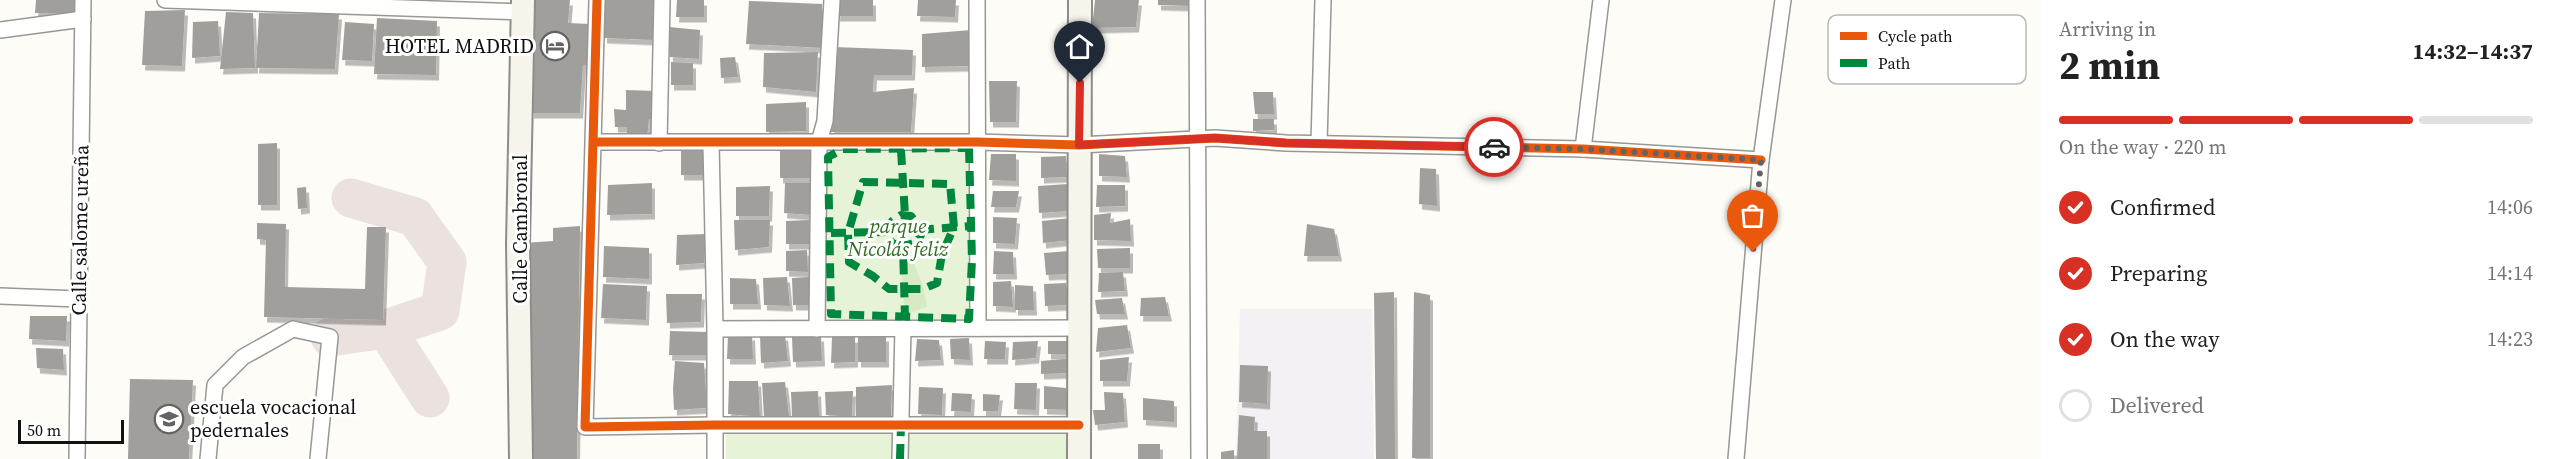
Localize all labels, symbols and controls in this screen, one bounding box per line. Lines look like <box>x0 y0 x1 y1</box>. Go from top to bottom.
legend <box>1828 15 2026 84</box>
text: Arriving in <box>2059 15 2156 43</box>
pin <box>1054 21 1105 83</box>
text: Cycle path <box>1878 25 1953 47</box>
hotel icon: HOTEL MADRID <box>539 30 571 62</box>
icon: home <box>1063 30 1096 63</box>
place label: HOTEL MADRID <box>385 32 534 60</box>
text: 14:32–14:37 <box>2413 36 2533 66</box>
text: 2 min <box>2059 39 2160 92</box>
text: Path <box>1878 52 1911 74</box>
courier <box>1464 117 1524 177</box>
icon: car <box>1478 131 1511 164</box>
text: On the way · 220 m <box>2059 133 2226 161</box>
street label: Calle salome ureña <box>65 144 96 316</box>
street label: Calle Cambronal <box>506 154 534 304</box>
pin <box>1727 190 1778 252</box>
icon: check <box>2059 191 2092 224</box>
text: Confirmed <box>2110 192 2215 222</box>
text: 14:06 <box>2487 193 2533 221</box>
icon: bag <box>1736 199 1769 232</box>
park label: parque Nicolás feliz <box>847 212 949 263</box>
icon: check <box>2059 257 2092 290</box>
text: Preparing <box>2110 258 2207 288</box>
text: 14:14 <box>2487 259 2533 287</box>
icon: check <box>2059 323 2092 356</box>
text: On the way <box>2110 324 2219 354</box>
text: 14:23 <box>2487 325 2533 353</box>
text: Delivered <box>2110 390 2204 420</box>
place label: escuela vocacional pedernales <box>190 393 356 444</box>
school or university icon: escuela vocacional pedernales <box>153 403 185 435</box>
scale bar <box>18 417 124 444</box>
text: 50 m <box>27 419 61 441</box>

